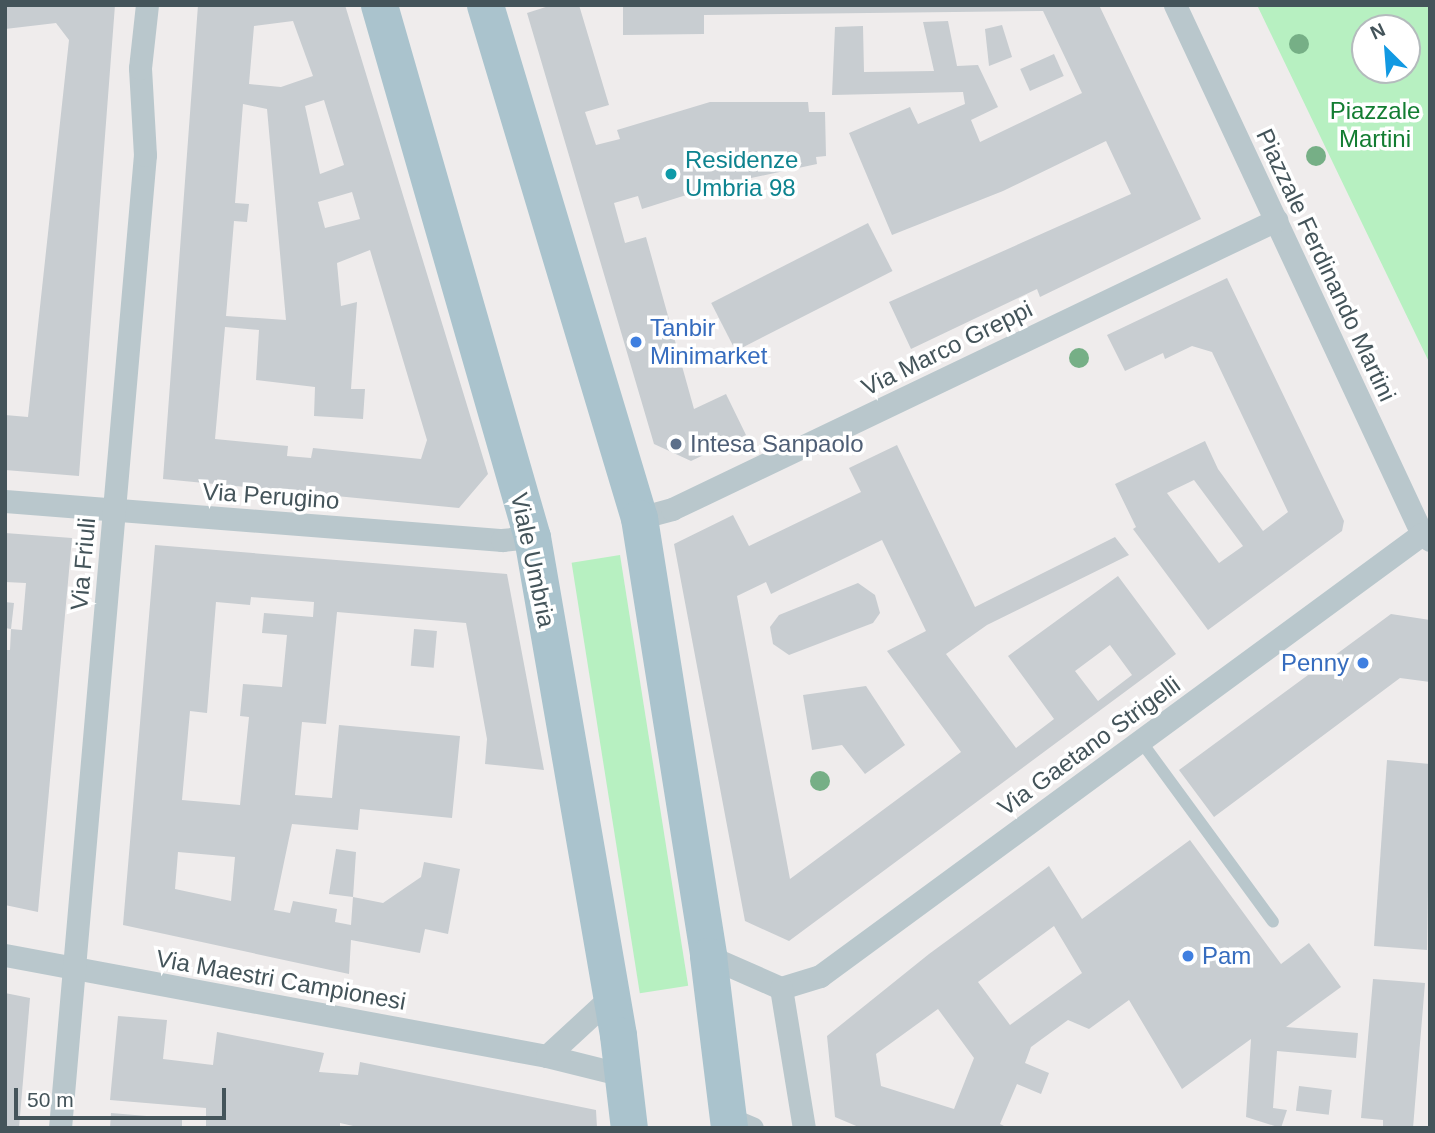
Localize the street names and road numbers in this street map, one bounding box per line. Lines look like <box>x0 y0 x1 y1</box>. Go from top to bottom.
street label: Piazzale Ferdinando Martini <box>1250 124 1402 406</box>
street label: Via Marco Greppi <box>857 294 1037 402</box>
street label: Via Perugino <box>202 477 340 515</box>
street label: Viale Umbria <box>505 490 561 630</box>
street label: Via Friuli <box>65 516 101 612</box>
street label: Via Gaetano Strigelli <box>992 670 1186 822</box>
street label: Via Maestri Campionesi <box>154 944 408 1016</box>

